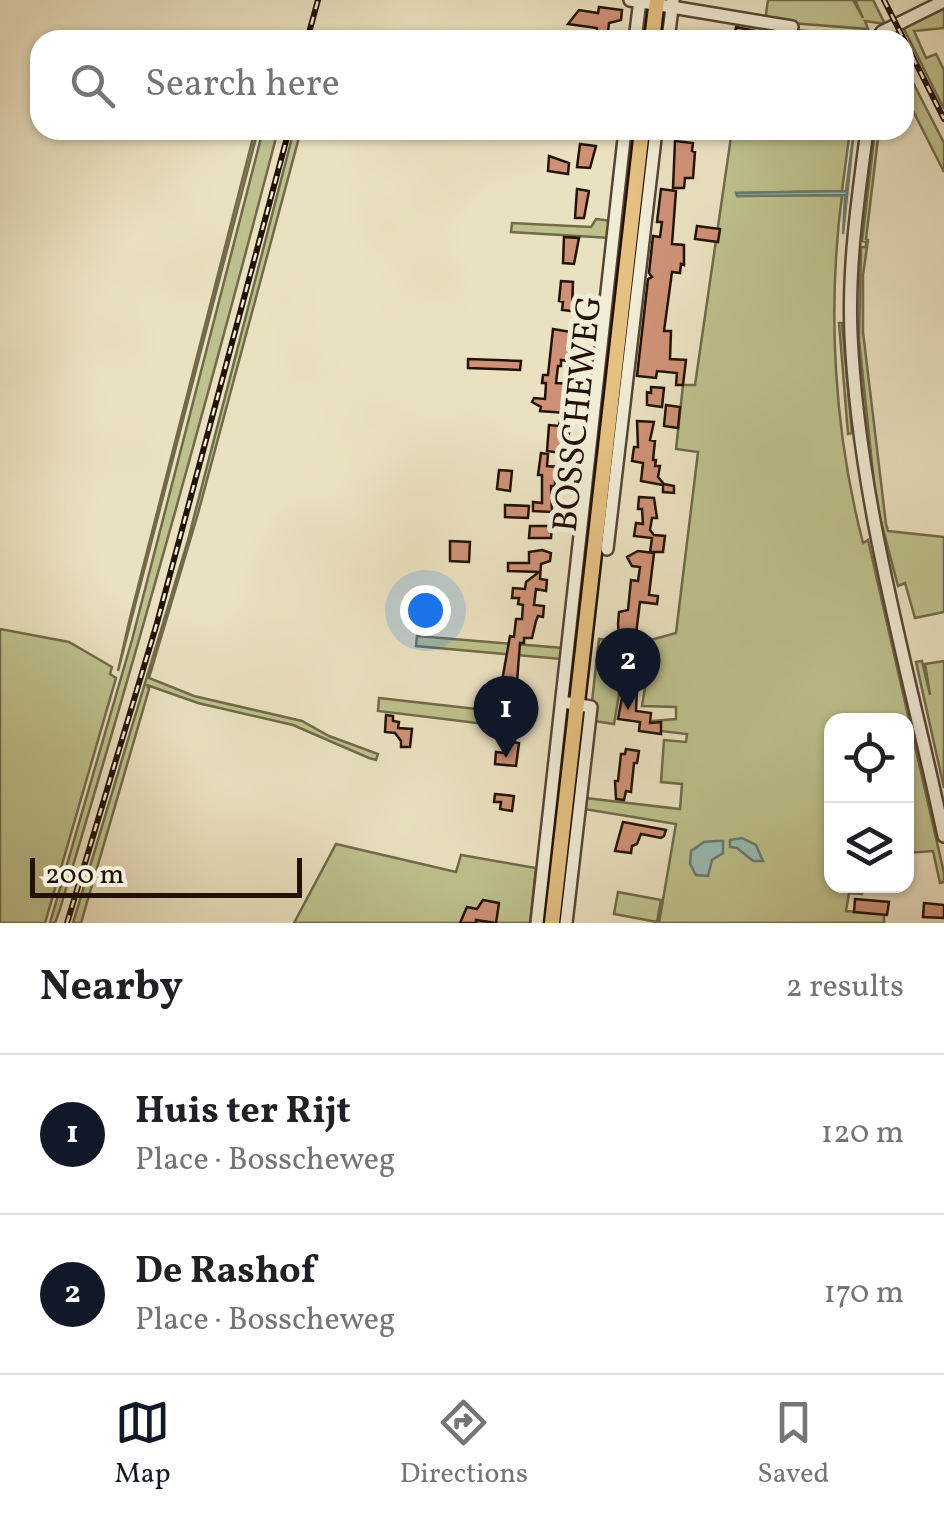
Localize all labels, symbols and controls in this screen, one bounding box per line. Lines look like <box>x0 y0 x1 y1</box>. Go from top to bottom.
search box <box>30 30 914 140</box>
icon: search <box>65 58 120 113</box>
text: Search here <box>145 59 340 112</box>
street label: BOSSCHEWEG <box>543 294 615 534</box>
your location <box>400 585 451 636</box>
pin: 2 <box>596 628 660 710</box>
pin: 1 <box>474 676 538 758</box>
map controls <box>824 713 914 893</box>
button: locate <box>824 713 914 803</box>
button: layers <box>824 803 914 893</box>
scale bar <box>30 853 302 898</box>
text: 200 m <box>45 856 124 895</box>
text: Nearby <box>40 959 183 1018</box>
text: 2 results <box>786 966 904 1010</box>
text: Huis ter Rijt <box>135 1086 351 1139</box>
text: 1 <box>66 1112 79 1156</box>
text: 120 m <box>821 1112 904 1156</box>
text: Place · Bosscheweg <box>135 1139 395 1183</box>
text: De Rashof <box>135 1246 316 1299</box>
text: 2 <box>64 1272 81 1316</box>
text: 170 m <box>823 1272 904 1316</box>
text: Place · Bosscheweg <box>135 1299 395 1343</box>
tab: Map <box>115 1395 171 1494</box>
tab: Directions <box>400 1395 528 1494</box>
tab: Saved <box>757 1395 829 1494</box>

